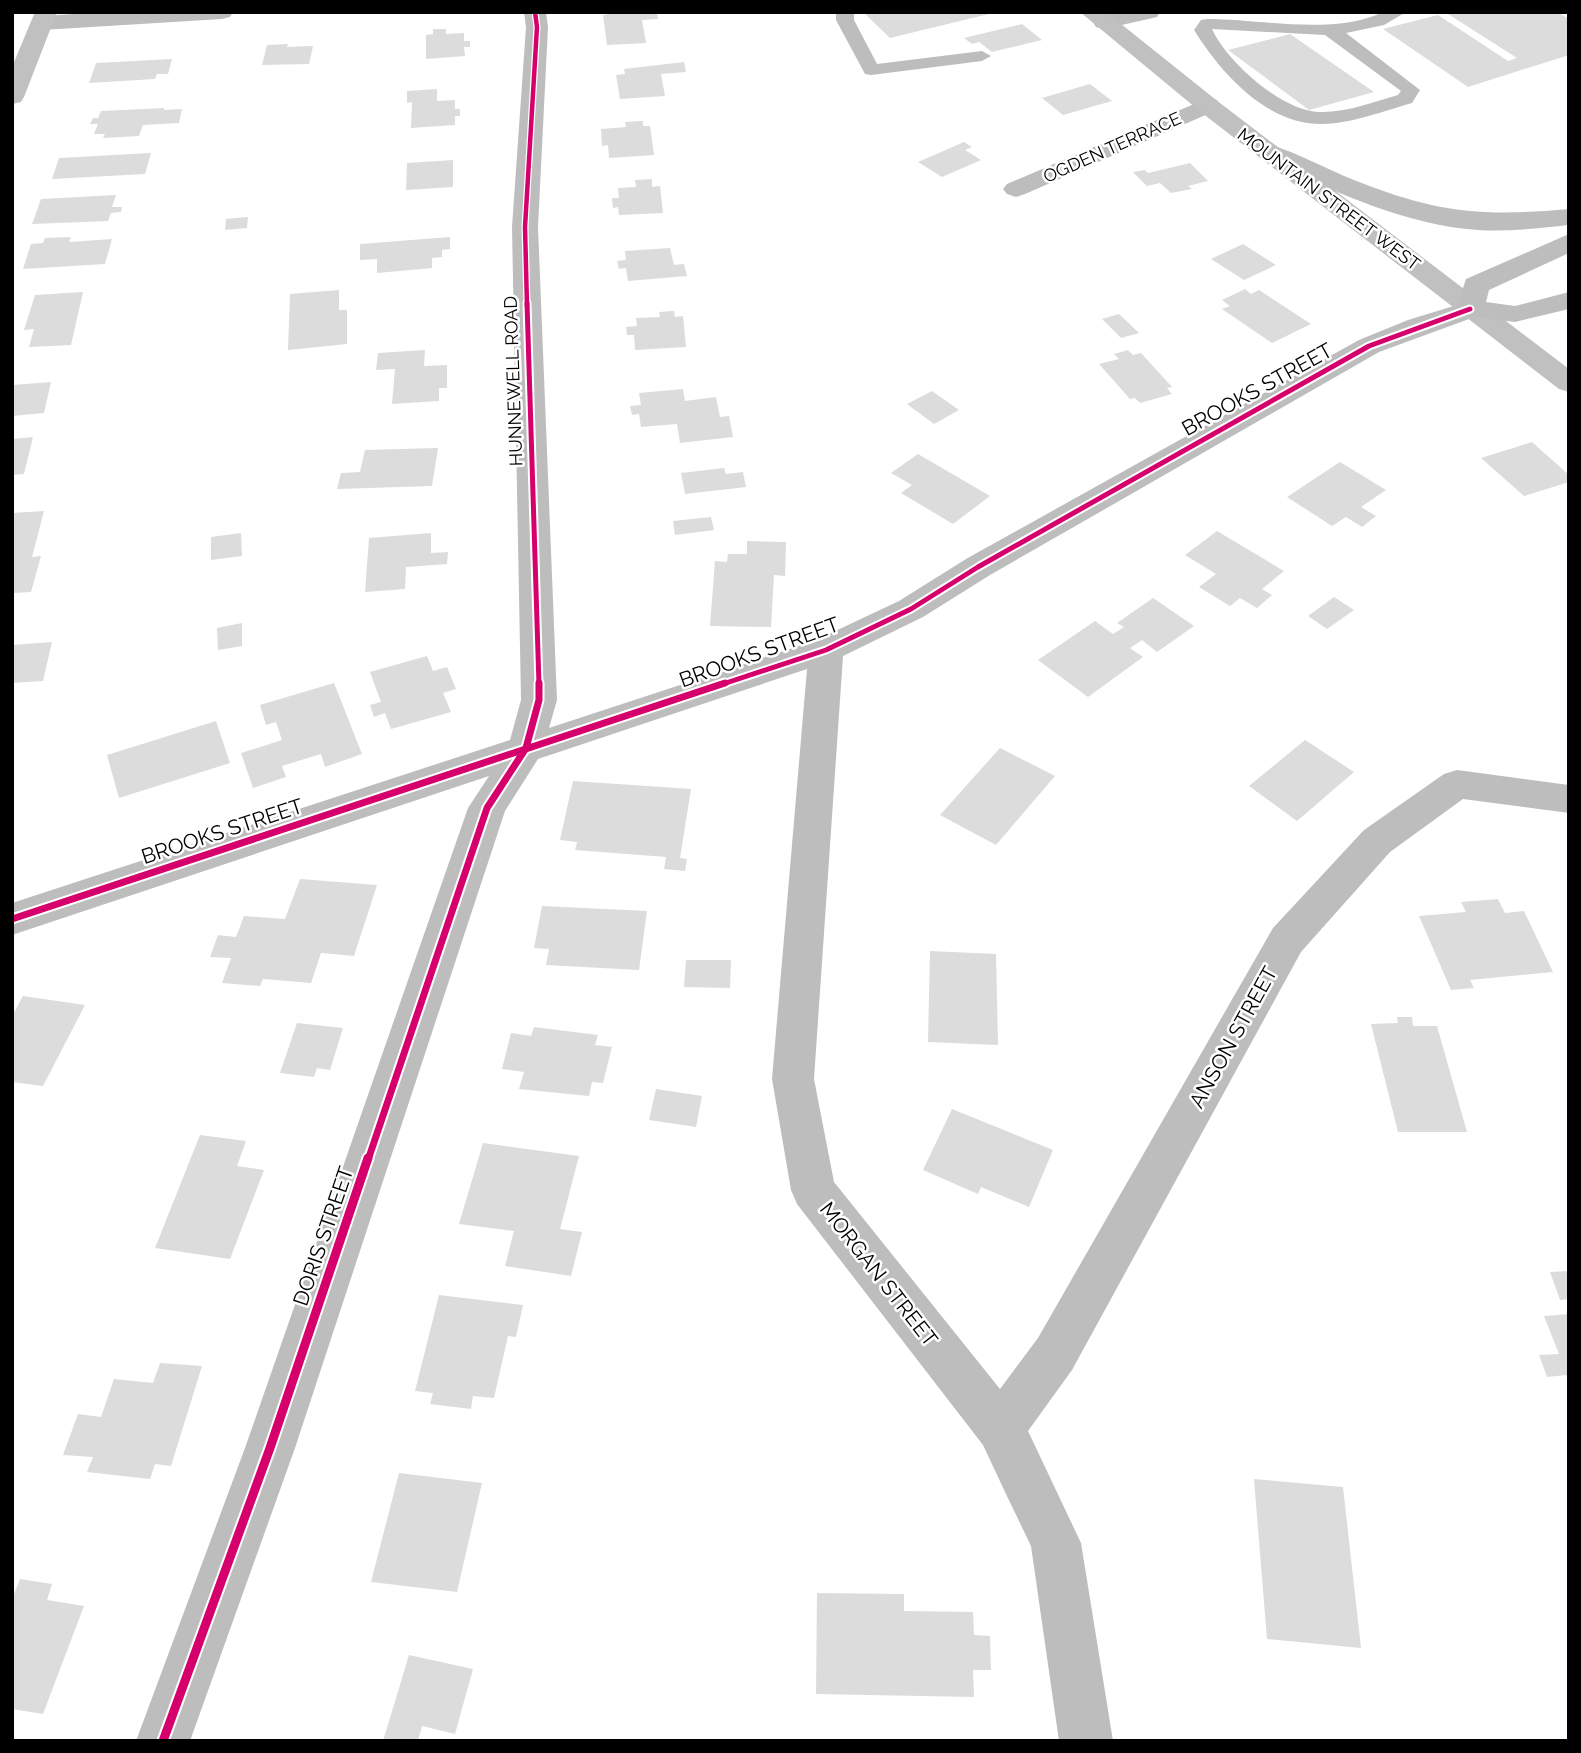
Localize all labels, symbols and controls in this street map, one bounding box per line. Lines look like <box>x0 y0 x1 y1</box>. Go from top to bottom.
street label: OGDEN TERRACE <box>1040 107 1184 187</box>
street label: MOUNTAIN STREET WEST <box>1234 123 1424 275</box>
street label: HUNNEWELL ROAD <box>500 295 526 466</box>
street label: BROOKS STREET <box>1177 337 1337 441</box>
street label: BROOKS STREET <box>676 611 843 693</box>
street label: BROOKS STREET <box>138 793 306 869</box>
street label: ANSON STREET <box>1184 962 1282 1112</box>
street label: DORIS STREET <box>288 1163 359 1309</box>
street label: MORGAN STREET <box>815 1197 943 1351</box>

